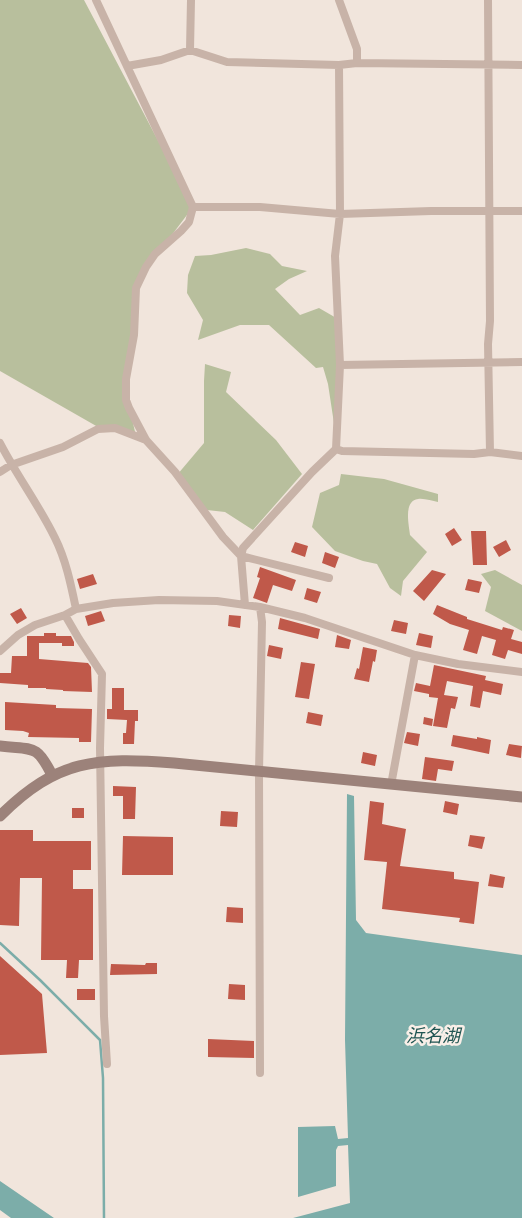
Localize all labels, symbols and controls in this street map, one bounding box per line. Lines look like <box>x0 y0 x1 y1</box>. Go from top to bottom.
water label: 浜名湖 <box>406 1025 463 1047</box>

